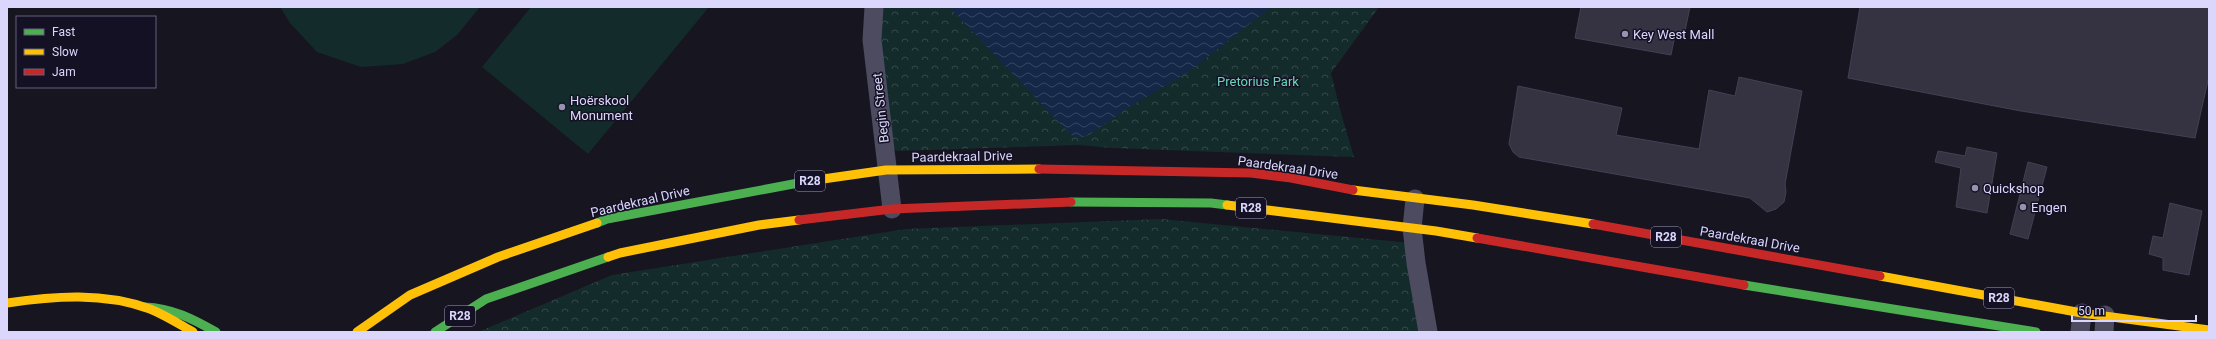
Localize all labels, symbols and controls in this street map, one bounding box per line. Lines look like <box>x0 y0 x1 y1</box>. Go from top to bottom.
legend <box>16 16 156 88</box>
text: Fast <box>52 25 75 39</box>
place label: Key West Mall <box>1633 27 1714 42</box>
marker: Key West Mall <box>1620 29 1630 39</box>
text: Slow <box>52 45 78 59</box>
text: Jam <box>52 65 76 79</box>
street label: Begin Street <box>869 72 892 144</box>
park label: Pretorius Park <box>1217 74 1299 89</box>
place label: Hoërskool Monument <box>570 93 633 123</box>
marker: Hoërskool Monument <box>557 102 567 112</box>
street label: Paardekraal Drive <box>911 148 1013 165</box>
street label: Paardekraal Drive <box>1237 153 1339 182</box>
road number: R28 <box>795 171 825 191</box>
place label: Quickshop <box>1983 181 2044 196</box>
street label: Paardekraal Drive <box>589 183 691 220</box>
marker: Quickshop <box>1970 183 1980 193</box>
road number: R28 <box>1236 198 1266 218</box>
place label: Engen <box>2031 200 2067 215</box>
marker: Engen <box>2018 202 2028 212</box>
street label: Paardekraal Drive <box>1699 223 1801 256</box>
road number: R28 <box>1651 227 1681 247</box>
road number: R28 <box>1984 288 2014 308</box>
scale bar <box>2072 297 2196 323</box>
text: 50 m <box>2078 304 2105 318</box>
road number: R28 <box>445 306 475 326</box>

